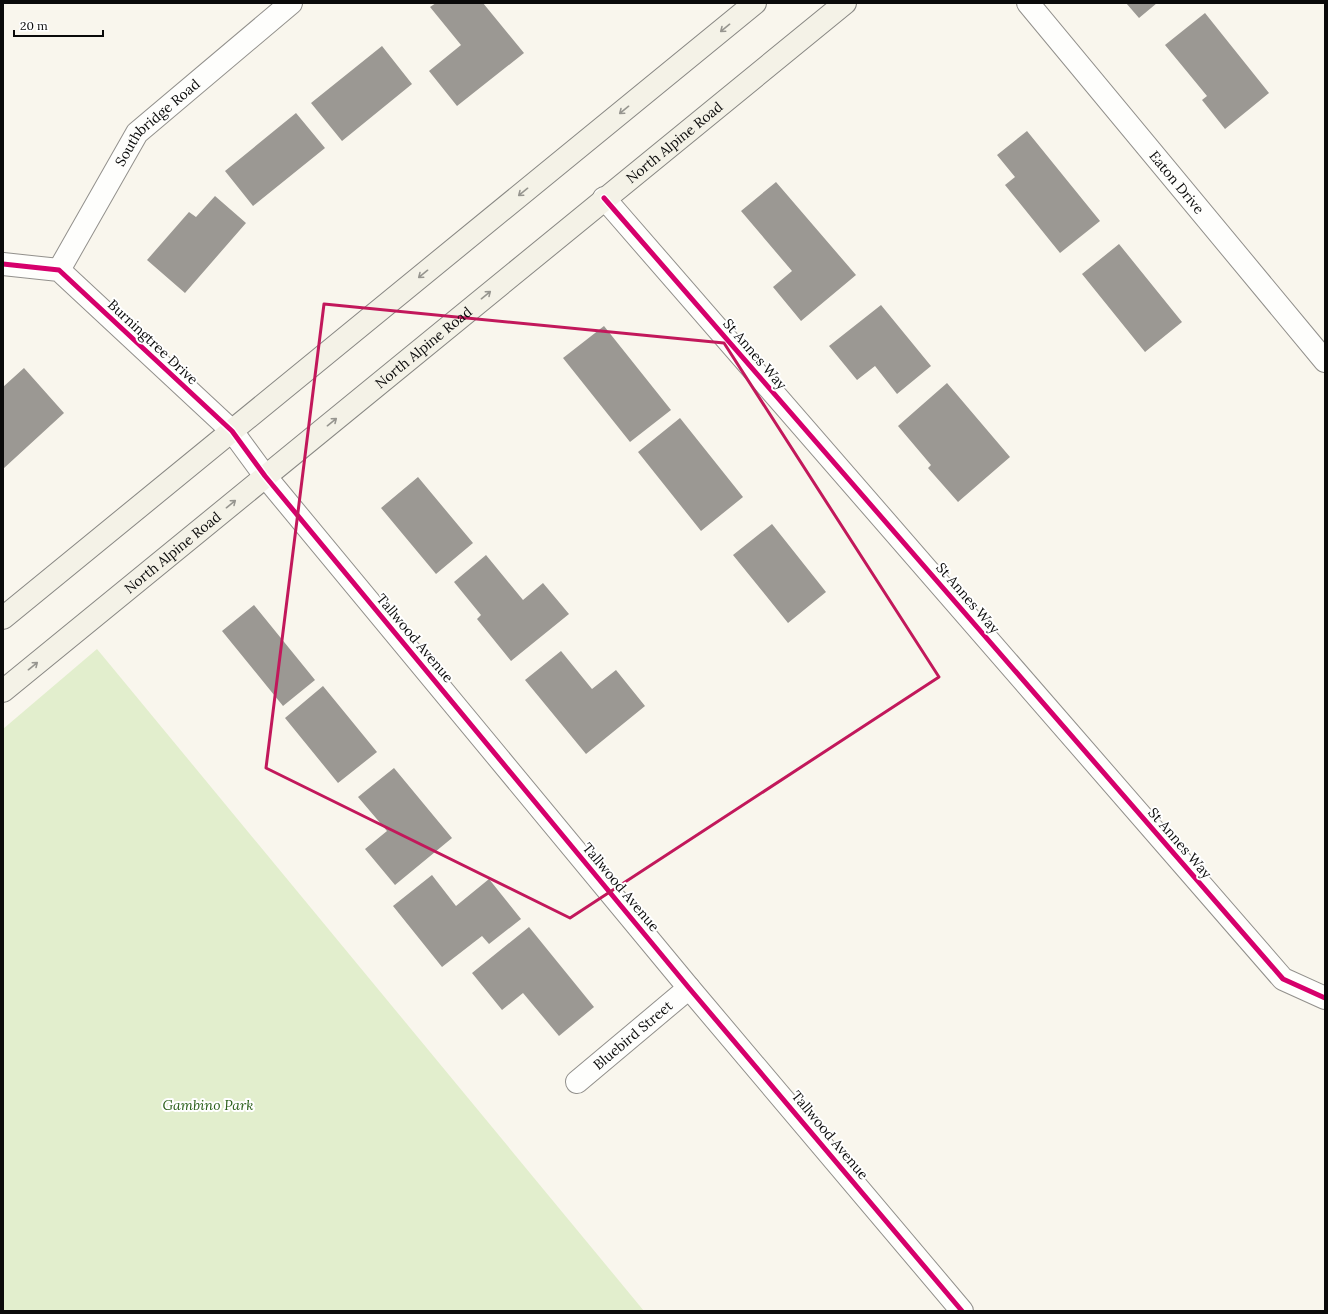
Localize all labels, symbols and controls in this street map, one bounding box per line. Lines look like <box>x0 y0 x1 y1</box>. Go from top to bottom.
scale bar <box>14 12 103 38</box>
text: 20 m <box>20 18 48 33</box>
one-way arrow <box>720 23 731 32</box>
street label: Southbridge Road <box>111 75 204 169</box>
street label: North Alpine Road <box>622 98 726 187</box>
one-way arrow <box>619 105 630 114</box>
street label: Eaton Drive <box>1145 147 1208 218</box>
one-way arrow <box>518 187 529 196</box>
one-way arrow <box>417 270 428 279</box>
one-way arrow <box>481 290 492 299</box>
street label: Burningtree Drive <box>104 296 202 389</box>
street label: North Alpine Road <box>371 303 475 392</box>
street label: St Annes Way <box>719 315 791 394</box>
one-way arrow <box>326 417 337 426</box>
one-way arrow <box>226 500 237 508</box>
street label: North Alpine Road <box>121 508 225 597</box>
street label: St Annes Way <box>932 559 1004 638</box>
street label: Tallwood Avenue <box>373 590 458 686</box>
one-way arrow <box>28 662 39 671</box>
street label: St Annes Way <box>1144 804 1216 883</box>
street label: Tallwood Avenue <box>579 839 664 935</box>
street label: Bluebird Street <box>590 996 677 1074</box>
street label: Tallwood Avenue <box>788 1087 873 1183</box>
park label: Gambino Park <box>162 1096 254 1114</box>

